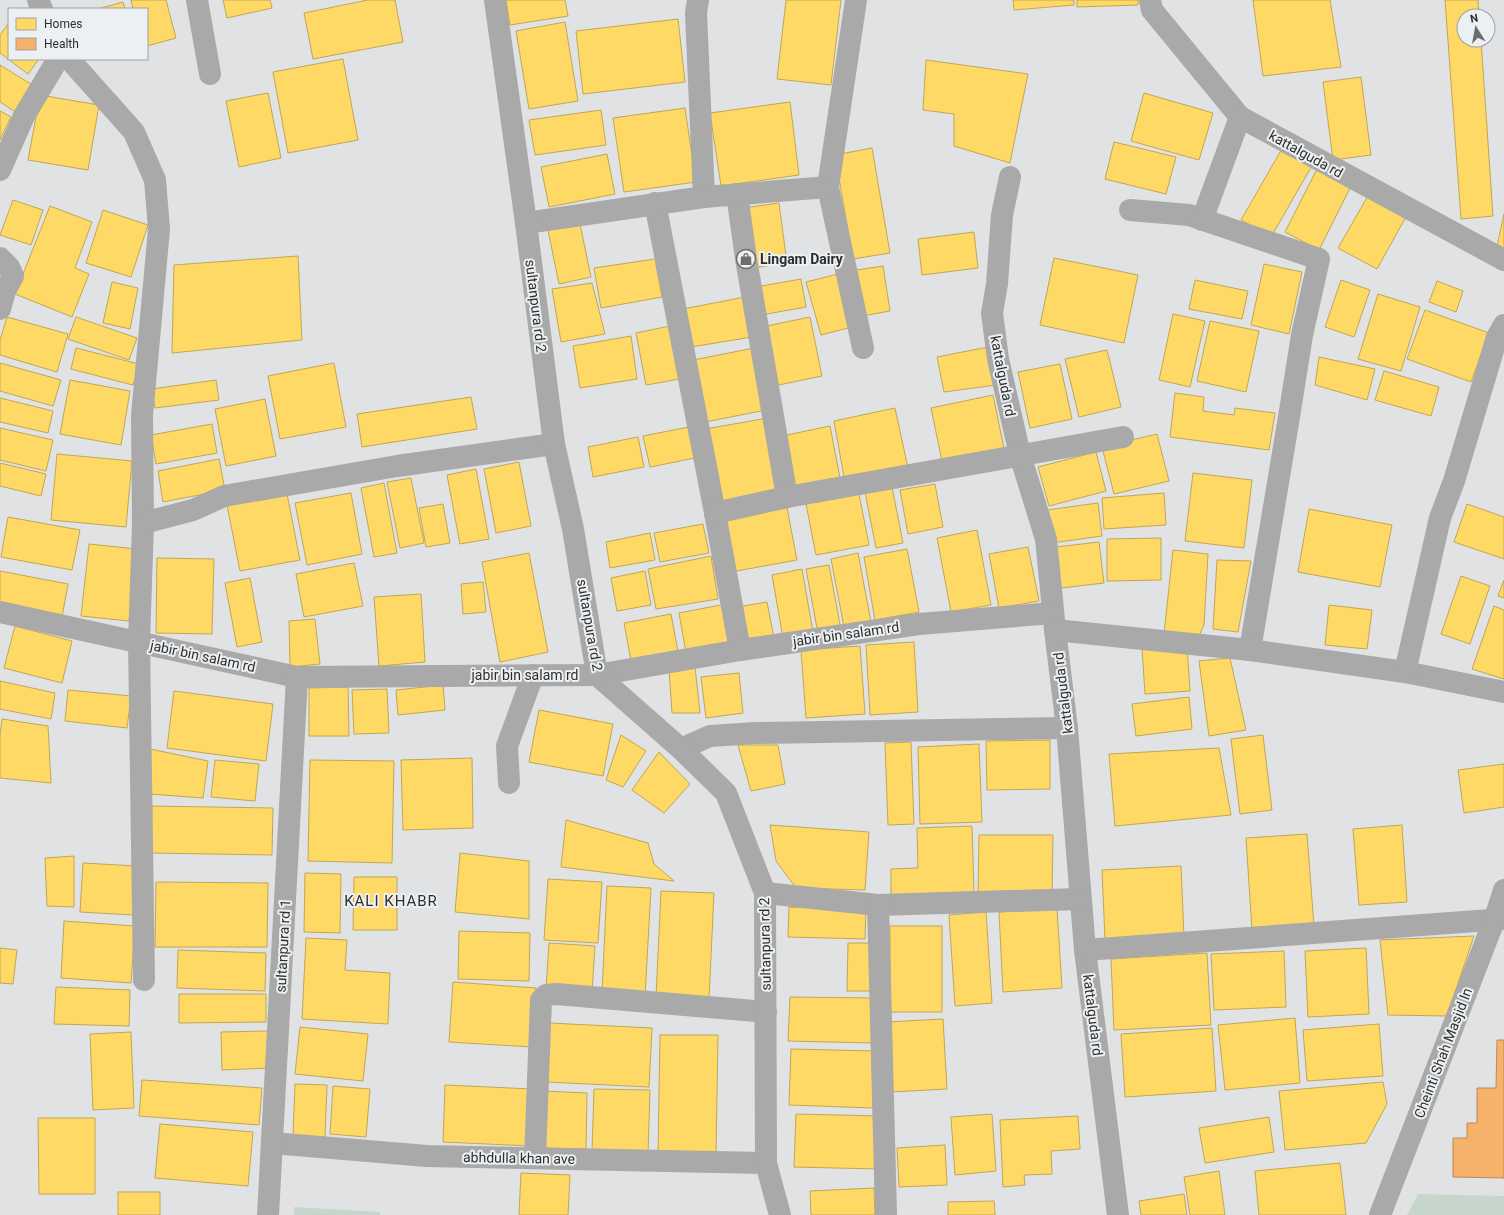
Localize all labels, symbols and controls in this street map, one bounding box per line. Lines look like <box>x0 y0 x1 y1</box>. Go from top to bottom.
legend <box>8 8 148 60</box>
north arrow <box>1456 8 1496 48</box>
text: N <box>1469 12 1479 26</box>
text: Homes <box>44 17 82 31</box>
text: Health <box>44 37 79 51</box>
street label: kattalguda rd <box>1266 127 1346 181</box>
shop icon: Lingam Dairy <box>735 248 757 270</box>
place label: Lingam Dairy <box>760 251 844 267</box>
street label: sultanpura rd 2 <box>522 259 550 353</box>
street label: kattalguda rd <box>987 334 1019 418</box>
street label: sultanpura rd 2 <box>574 578 606 672</box>
street label: jabir bin salam rd <box>791 619 900 650</box>
street label: jabir bin salam rd <box>148 637 257 675</box>
street label: kattalguda rd <box>1050 651 1076 735</box>
street label: jabir bin salam rd <box>470 667 579 683</box>
district label: KALI KHABR <box>344 892 438 910</box>
street label: sultanpura rd 2 <box>756 897 774 991</box>
street label: sultanpura rd 1 <box>273 899 293 993</box>
street label: kattalguda rd <box>1080 973 1106 1057</box>
street label: Cheinti Shah Masjid ln <box>1411 986 1475 1120</box>
street label: abhdulla khan ave <box>463 1149 575 1167</box>

